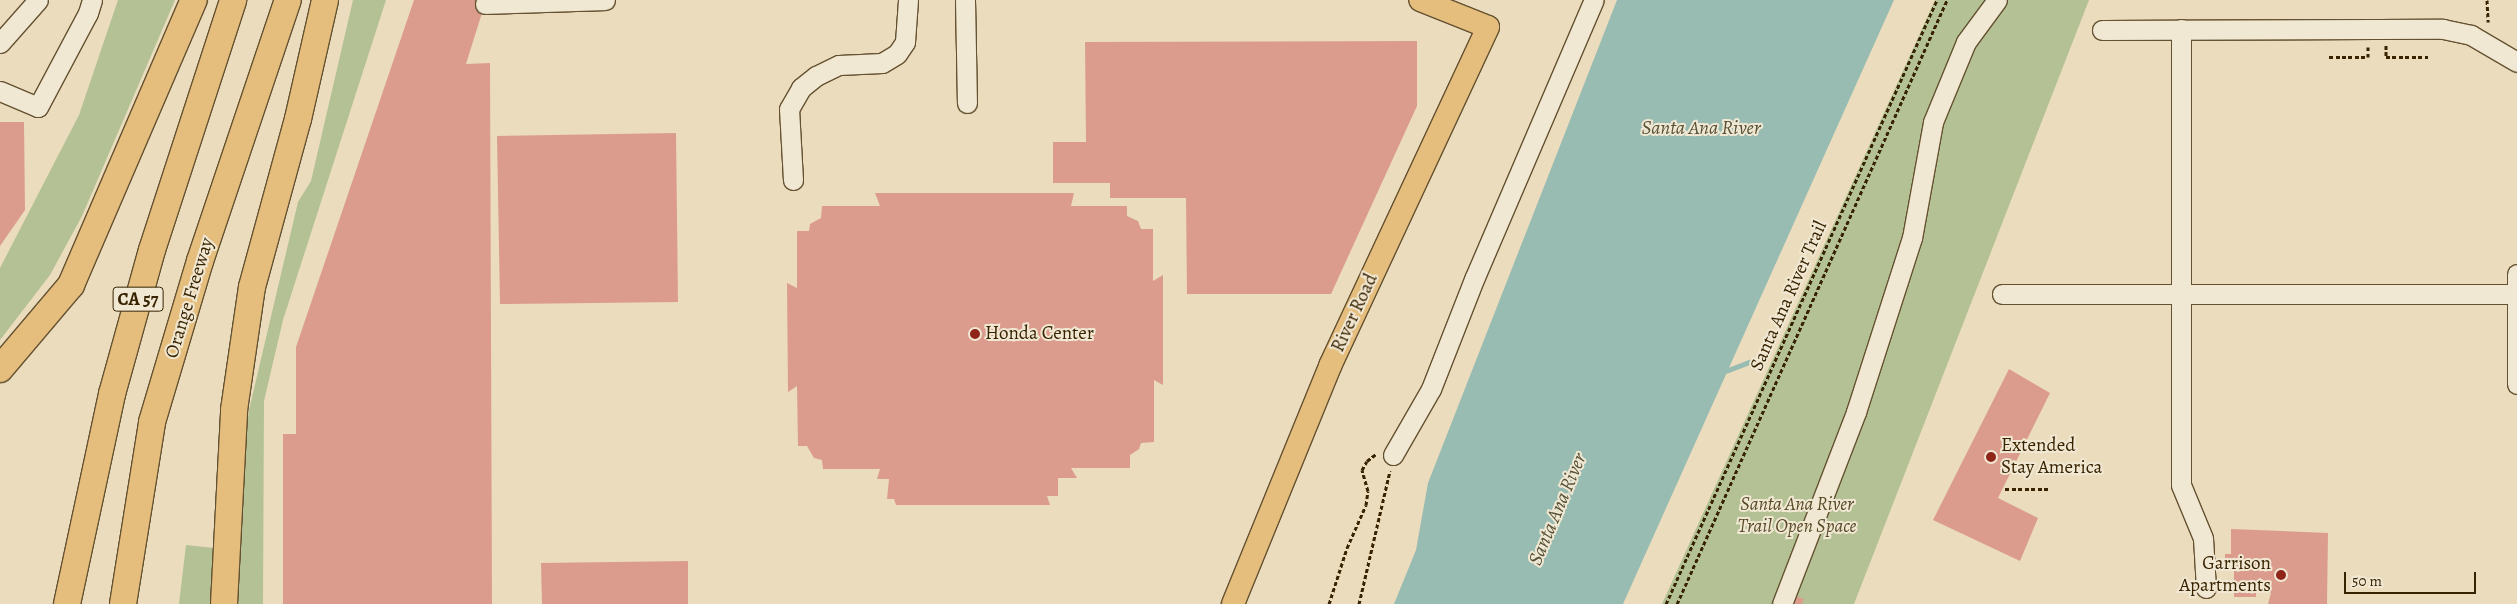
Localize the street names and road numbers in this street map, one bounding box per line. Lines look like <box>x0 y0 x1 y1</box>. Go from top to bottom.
street label: Santa Ana River Trail <box>1746 217 1832 375</box>
street label: Orange Freeway <box>161 235 219 361</box>
street label: River Road <box>1327 270 1383 356</box>
road number: CA 57 <box>112 284 164 314</box>

